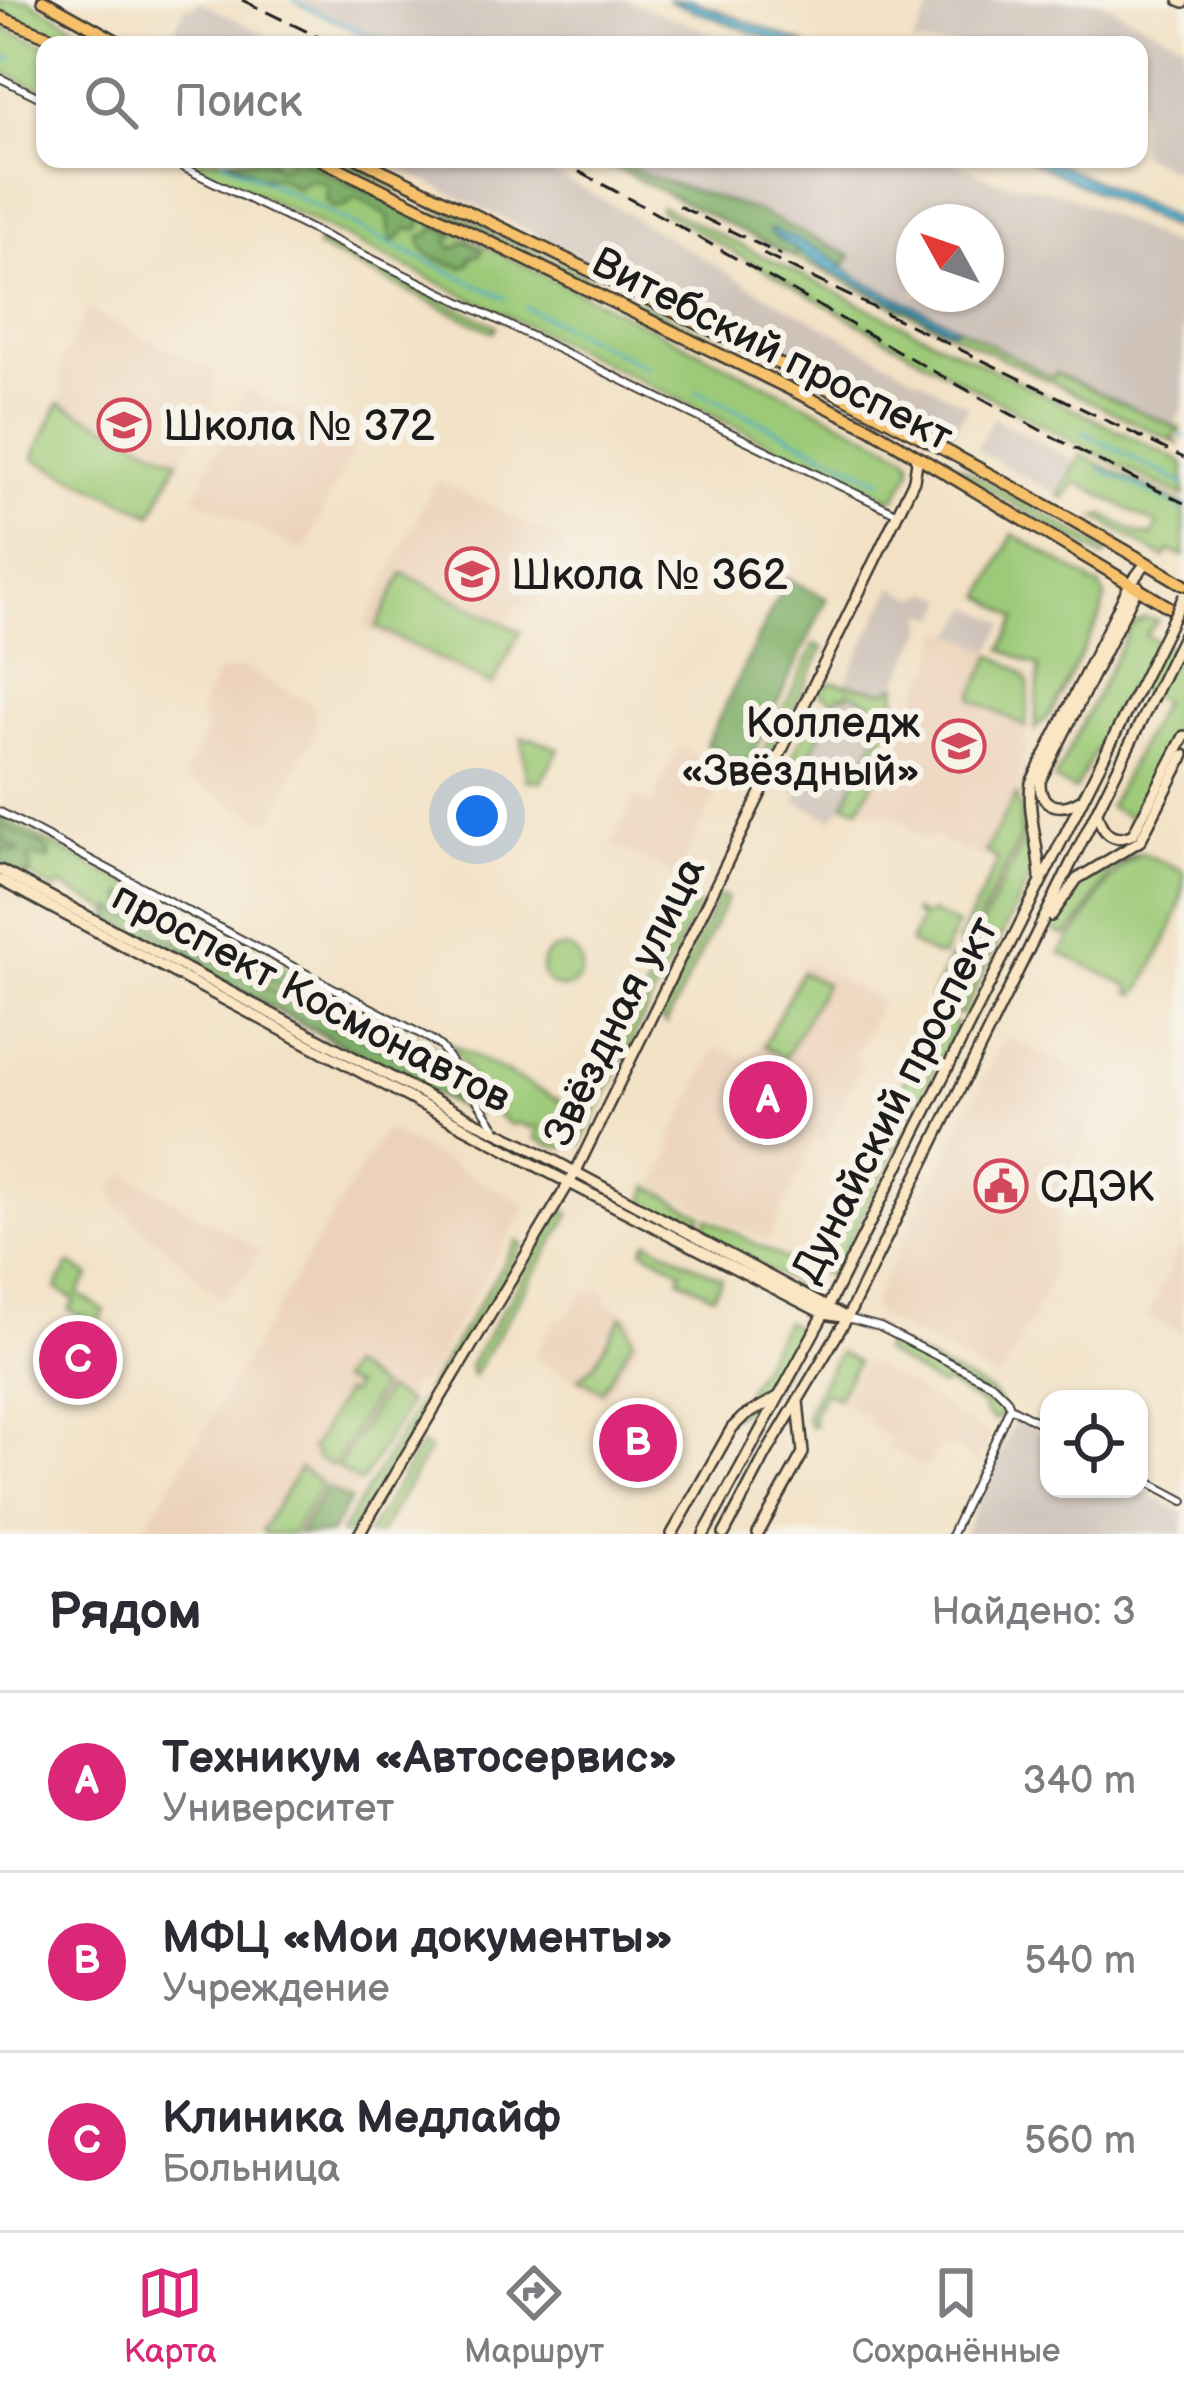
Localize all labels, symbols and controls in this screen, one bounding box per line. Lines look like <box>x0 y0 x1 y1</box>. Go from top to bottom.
search box <box>36 36 1148 168</box>
icon: search <box>78 69 144 135</box>
text: Поиск <box>174 75 302 130</box>
north arrow <box>896 204 1004 312</box>
street label: Витебский проспект <box>583 237 961 463</box>
school or university icon: Школа № 372 <box>96 397 152 453</box>
place label: Школа № 372 <box>163 402 435 453</box>
school or university icon: Школа № 362 <box>444 546 500 602</box>
place label: Школа № 362 <box>511 551 788 602</box>
place label: Колледж «Звёздный» <box>681 699 921 798</box>
school or university icon: Колледж «Звёздный» <box>931 718 987 774</box>
your location <box>447 786 507 846</box>
street label: Звёздная улица <box>533 849 717 1155</box>
street label: проспект Космонавтов <box>103 872 519 1125</box>
street label: Дунайский проспект <box>782 908 1011 1291</box>
pin: A <box>729 1055 807 1145</box>
public building icon: СДЭК <box>973 1158 1029 1214</box>
place label: СДЭК <box>1040 1163 1155 1214</box>
pin: C <box>39 1315 117 1405</box>
map controls <box>1040 1390 1148 1498</box>
button: locate <box>1040 1390 1148 1498</box>
pin: B <box>599 1398 677 1488</box>
text: Рядом <box>48 1582 202 1643</box>
text: Найдено: 3 <box>931 1589 1136 1636</box>
text: Техникум «Автосервис» <box>162 1731 678 1786</box>
text: A <box>75 1758 99 1805</box>
text: 340 m <box>1023 1758 1136 1805</box>
text: Университет <box>162 1786 394 1833</box>
text: МФЦ «Мои документы» <box>162 1911 673 1966</box>
text: B <box>73 1938 101 1985</box>
text: 540 m <box>1024 1938 1136 1985</box>
text: Учреждение <box>162 1966 390 2013</box>
text: Клиника Медлайф <box>162 2091 561 2146</box>
text: C <box>73 2118 101 2165</box>
text: 560 m <box>1024 2118 1136 2165</box>
text: Больница <box>162 2146 340 2193</box>
tab: Карта <box>124 2260 217 2372</box>
tab: Маршрут <box>464 2260 604 2372</box>
tab: Сохранённые <box>852 2260 1060 2372</box>

